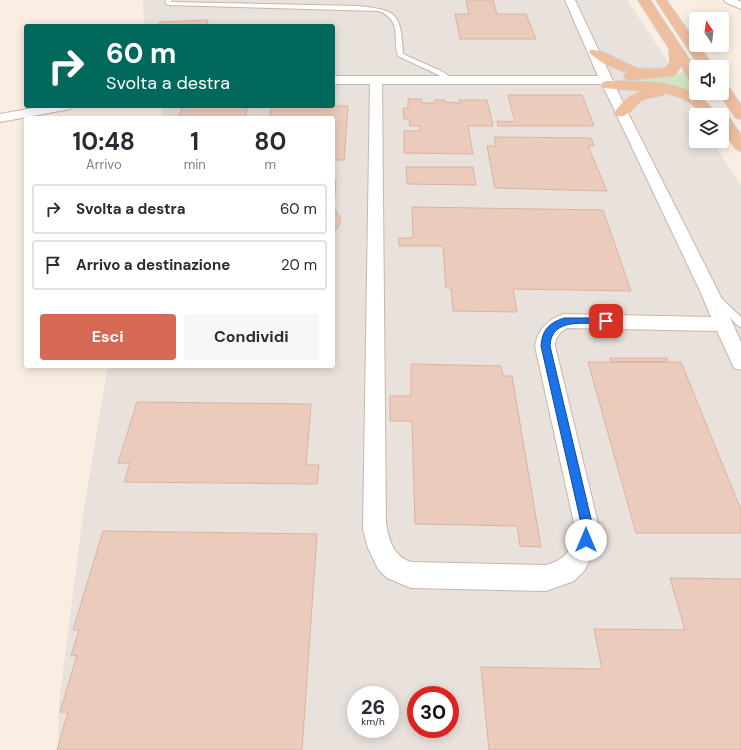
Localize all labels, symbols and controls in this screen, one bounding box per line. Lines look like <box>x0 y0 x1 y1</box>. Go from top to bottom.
north arrow <box>689 12 729 52</box>
map controls <box>689 12 729 148</box>
text: 60 m <box>106 35 176 72</box>
icon: right <box>40 40 92 92</box>
button: sound <box>689 60 729 100</box>
text: Svolta a destra <box>106 71 230 95</box>
button: layers <box>689 108 729 148</box>
text: 10:48 <box>73 126 135 157</box>
text: 1 <box>190 126 199 157</box>
text: 80 <box>254 126 286 157</box>
text: Arrivo <box>86 156 122 173</box>
text: min <box>184 156 206 173</box>
text: m <box>265 156 276 173</box>
icon: right <box>42 198 64 220</box>
text: Svolta a destra <box>76 199 186 219</box>
text: 60 m <box>280 199 317 219</box>
icon: arrive <box>42 254 64 276</box>
text: Arrivo a destinazione <box>76 255 230 275</box>
text: 20 m <box>281 255 317 275</box>
pin <box>589 304 623 338</box>
icon: arrive <box>595 310 617 332</box>
button: Esci <box>40 314 176 360</box>
button: Condividi <box>184 314 319 360</box>
position arrow <box>565 519 607 561</box>
speed limit sign: 30 <box>407 686 459 738</box>
text: 26 <box>361 694 385 720</box>
text: km/h <box>361 715 385 728</box>

